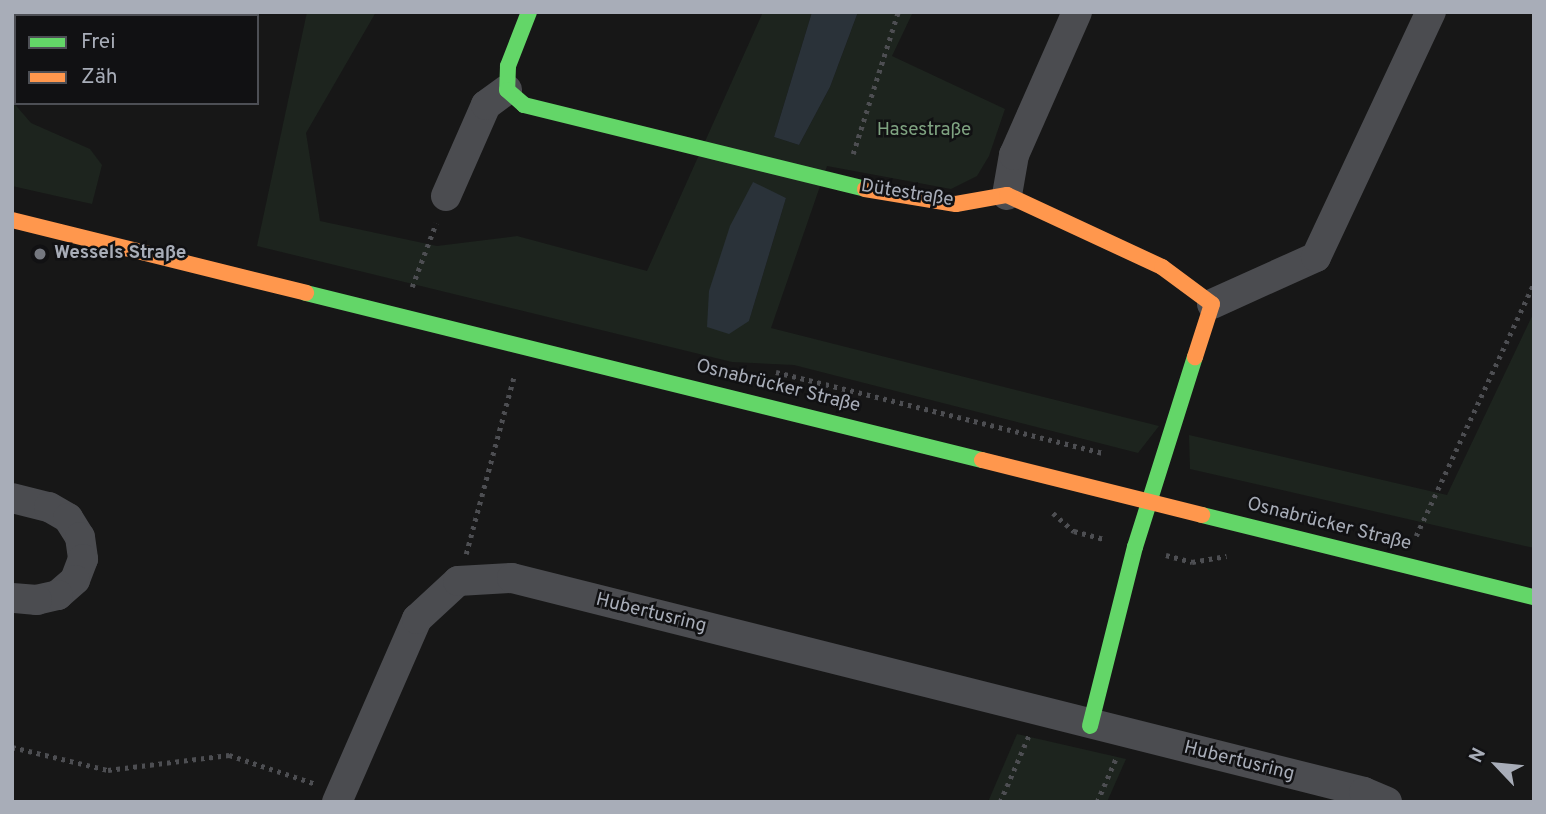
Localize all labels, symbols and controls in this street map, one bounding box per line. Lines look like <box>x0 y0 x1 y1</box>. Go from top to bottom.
legend <box>14 14 259 105</box>
text: Frei <box>81 29 116 56</box>
text: Zäh <box>81 64 118 91</box>
park label: Hasestraße <box>877 120 971 142</box>
street label: Dütestraße <box>859 175 955 213</box>
place label: Wessels Straße <box>54 243 186 265</box>
marker: Wessels Straße <box>32 246 48 262</box>
street label: Osnabrücker Straße <box>694 356 862 418</box>
street label: Osnabrücker Straße <box>1245 494 1413 556</box>
street label: Hubertusring <box>593 589 709 639</box>
north arrow <box>1462 730 1532 800</box>
street label: Hubertusring <box>1181 737 1297 787</box>
text: N <box>1464 744 1492 767</box>

